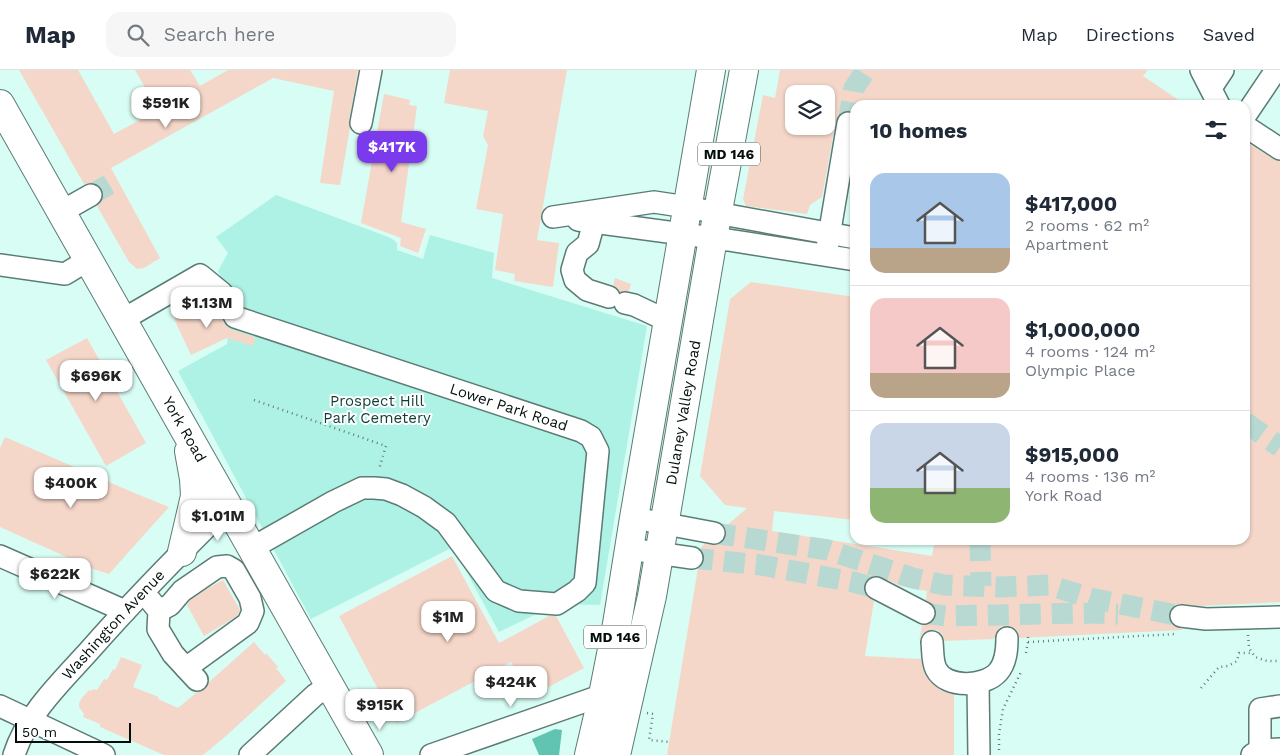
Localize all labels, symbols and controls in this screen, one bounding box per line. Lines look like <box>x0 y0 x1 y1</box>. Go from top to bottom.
search box <box>106 12 456 57</box>
text: Map <box>25 21 76 49</box>
icon: search <box>124 21 152 49</box>
text: Search here <box>164 23 275 46</box>
text: Map <box>1021 24 1058 45</box>
text: Directions <box>1086 24 1175 45</box>
text: Saved <box>1203 24 1255 45</box>
map controls <box>785 85 835 135</box>
button: layers <box>785 85 835 135</box>
pin: $591K <box>131 87 201 129</box>
text: $591K <box>142 93 190 112</box>
icon: filters <box>1202 116 1230 144</box>
text: 10 homes <box>870 118 967 143</box>
pin: $417K <box>357 131 427 173</box>
text: $417K <box>368 137 416 156</box>
road number: MD 146 <box>698 142 760 166</box>
text: $417,000 <box>1025 191 1117 216</box>
icon: home <box>910 193 970 253</box>
text: 2 rooms · 62 m² <box>1025 216 1149 235</box>
text: Apartment <box>1025 235 1108 254</box>
pin: $1.13M <box>166 286 248 329</box>
text: $1.13M <box>181 293 233 312</box>
text: $1,000,000 <box>1025 317 1140 342</box>
icon: home <box>910 318 970 378</box>
street label: Dulaney Valley Road <box>662 339 704 487</box>
text: 4 rooms · 124 m² <box>1025 342 1155 361</box>
pin: $696K <box>61 360 131 402</box>
text: Olympic Place <box>1025 361 1136 380</box>
text: $696K <box>71 366 121 385</box>
street label: Lower Park Road <box>447 379 570 435</box>
park label: Prospect Hill Park Cemetery <box>323 392 431 427</box>
street label: York Road <box>159 393 210 465</box>
text: $915,000 <box>1025 442 1119 467</box>
icon: home <box>910 443 970 503</box>
pin: $400K <box>36 466 106 509</box>
text: 4 rooms · 136 m² <box>1025 467 1155 486</box>
text: $400K <box>45 473 97 492</box>
text: York Road <box>1025 486 1102 505</box>
pin: $1.01M <box>177 500 259 542</box>
text: $1.01M <box>191 506 245 525</box>
pin: $622K <box>20 558 90 600</box>
text: $622K <box>30 564 80 583</box>
street label: Washington Avenue <box>58 566 168 683</box>
pin: $1M <box>424 600 472 643</box>
text: $1M <box>432 607 464 626</box>
road number: MD 146 <box>584 626 646 648</box>
pin: $424K <box>476 666 546 708</box>
text: $424K <box>485 672 537 691</box>
pin: $915K <box>345 688 415 731</box>
text: $915K <box>356 695 404 714</box>
scale bar <box>15 720 131 743</box>
text: 50 m <box>22 724 57 740</box>

